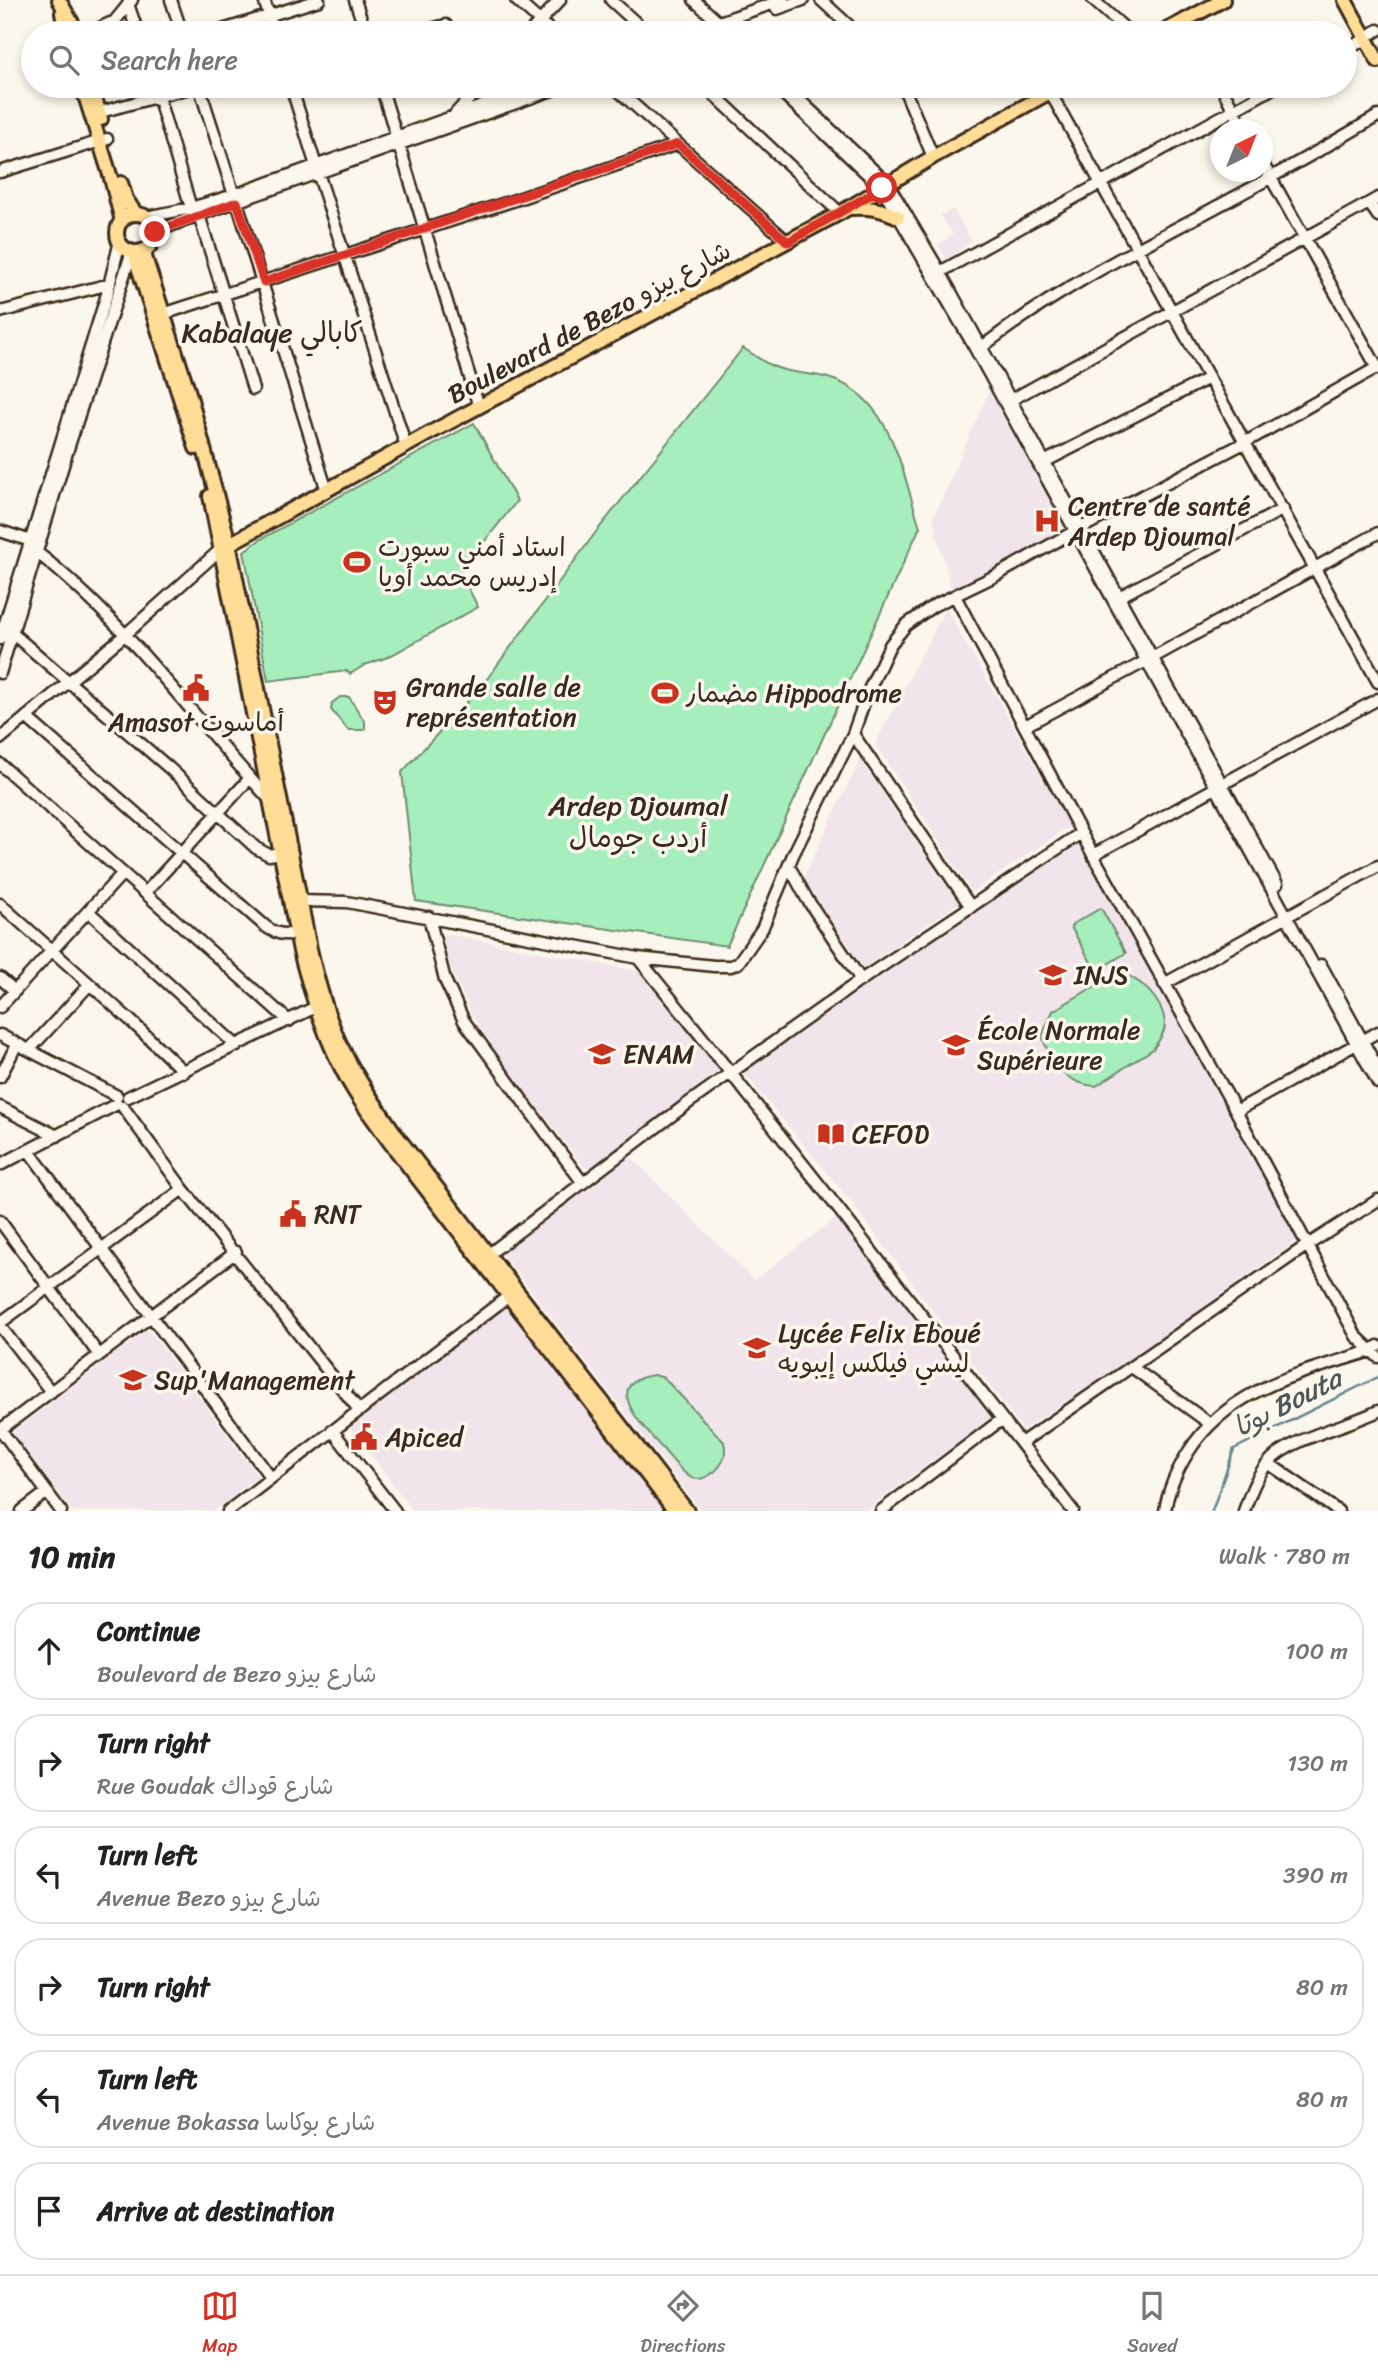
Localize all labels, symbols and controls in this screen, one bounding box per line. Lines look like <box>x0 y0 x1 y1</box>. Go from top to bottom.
search box <box>21 21 1357 98</box>
text: Search here <box>101 37 238 83</box>
icon: search <box>45 41 83 79</box>
north arrow <box>1210 119 1273 182</box>
route start <box>866 172 897 203</box>
route end <box>139 216 170 247</box>
street label: Boulevard de Bezo شارع بيزو <box>439 228 739 416</box>
district label: Kabalaye كابالي <box>181 308 363 357</box>
place label: Centre de santé Ardep Djoumal <box>1067 483 1251 559</box>
hospital icon: Centre de santé Ardep Djoumal <box>1032 506 1062 536</box>
place label: استاد أمني سبورت إدريس محمد أويا <box>378 524 566 600</box>
sports icon: استاد أمني سبورت إدريس محمد أويا <box>342 547 372 577</box>
place label: Grande salle de représentation <box>406 664 581 740</box>
place label: مضمار Hippodrome <box>685 670 902 716</box>
public building icon: Amasot أماسوت <box>181 673 211 703</box>
sports icon: مضمار Hippodrome <box>650 678 680 708</box>
theatre icon: Grande salle de représentation <box>370 687 400 717</box>
place label: Amasot أماسوت <box>107 699 285 745</box>
district label: Ardep Djoumal أردب جومال <box>547 781 729 862</box>
place label: INJS <box>1073 952 1129 998</box>
school or university icon: INJS <box>1038 960 1068 990</box>
place label: École Normale Supérieure <box>977 1007 1141 1083</box>
school or university icon: École Normale Supérieure <box>941 1030 971 1060</box>
place label: ENAM <box>623 1031 695 1077</box>
school or university icon: ENAM <box>587 1039 617 1069</box>
place label: CEFOD <box>852 1111 930 1157</box>
library icon: CEFOD <box>816 1119 846 1149</box>
place label: RNT <box>314 1191 363 1237</box>
public building icon: RNT <box>278 1199 308 1229</box>
place label: Lycée Felix Eboué ليسي فيلكس إيبويه <box>778 1310 981 1386</box>
school or university icon: Lycée Felix Eboué ليسي فيلكس إيبويه <box>742 1333 772 1363</box>
water label: بوتا Bouta <box>1224 1353 1353 1451</box>
place label: Sup'Management <box>154 1357 356 1403</box>
school or university icon: Sup'Management <box>118 1365 148 1395</box>
place label: Apiced <box>384 1414 465 1460</box>
public building icon: Apiced <box>349 1422 379 1452</box>
text: 10 min <box>28 1530 115 1584</box>
text: Walk · 780 m <box>1219 1536 1350 1577</box>
text: Continue <box>97 1608 200 1654</box>
text: 100 m <box>1285 1631 1348 1672</box>
icon: ahead <box>30 1632 68 1670</box>
text: Boulevard de Bezo شارع بيزو <box>97 1654 377 1695</box>
text: Turn right <box>97 1720 210 1766</box>
text: 130 m <box>1287 1743 1348 1784</box>
icon: right <box>30 1744 68 1782</box>
text: Rue Goudak شارع قوداك <box>97 1766 334 1807</box>
text: Turn left <box>97 1832 197 1878</box>
text: 390 m <box>1283 1855 1348 1896</box>
icon: left <box>30 1856 68 1894</box>
text: Avenue Bezo شارع بيزو <box>97 1878 321 1919</box>
text: Turn right <box>97 1964 210 2010</box>
text: 80 m <box>1296 1967 1348 2008</box>
icon: right <box>30 1968 68 2006</box>
text: Turn left <box>97 2056 197 2102</box>
text: 80 m <box>1296 2079 1348 2120</box>
icon: left <box>30 2080 68 2118</box>
text: Avenue Bokassa شارع بوكاسا <box>97 2102 375 2143</box>
text: Arrive at destination <box>97 2188 334 2234</box>
icon: arrive <box>30 2192 68 2230</box>
tab: Map <box>201 2287 239 2362</box>
tab: Directions <box>640 2287 726 2362</box>
tab: Saved <box>1127 2287 1177 2362</box>

